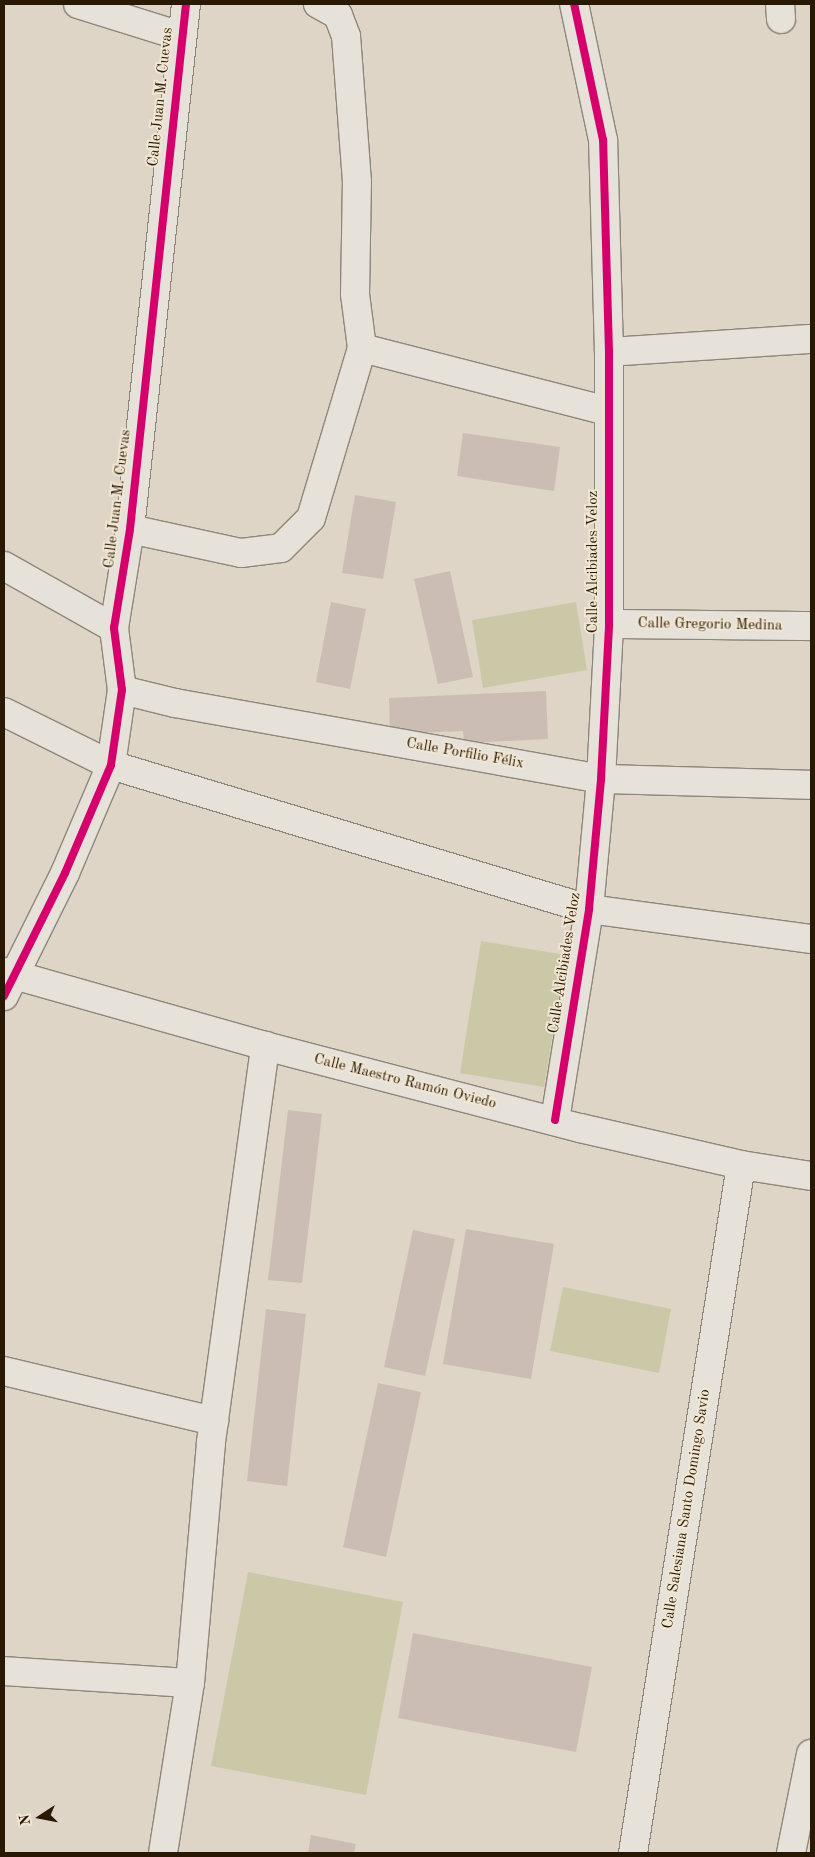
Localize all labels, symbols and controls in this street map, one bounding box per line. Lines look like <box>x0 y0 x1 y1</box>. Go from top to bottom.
street label: Calle Juan M. Cuevas <box>145 27 177 167</box>
street label: Calle Juan M. Cuevas <box>101 429 135 569</box>
street label: Calle Alcibiades Veloz <box>585 491 603 633</box>
street label: Calle Gregorio Medina <box>637 615 783 635</box>
street label: Calle Porfilio Félix <box>405 735 525 773</box>
street label: Calle Alcibiades Veloz <box>545 891 585 1035</box>
street label: Calle Maestro Ramón Oviedo <box>312 1051 498 1113</box>
street label: Calle Salesiana Santo Domingo Savio <box>659 1388 715 1630</box>
north arrow <box>15 1792 65 1842</box>
text: N <box>17 1813 33 1826</box>

